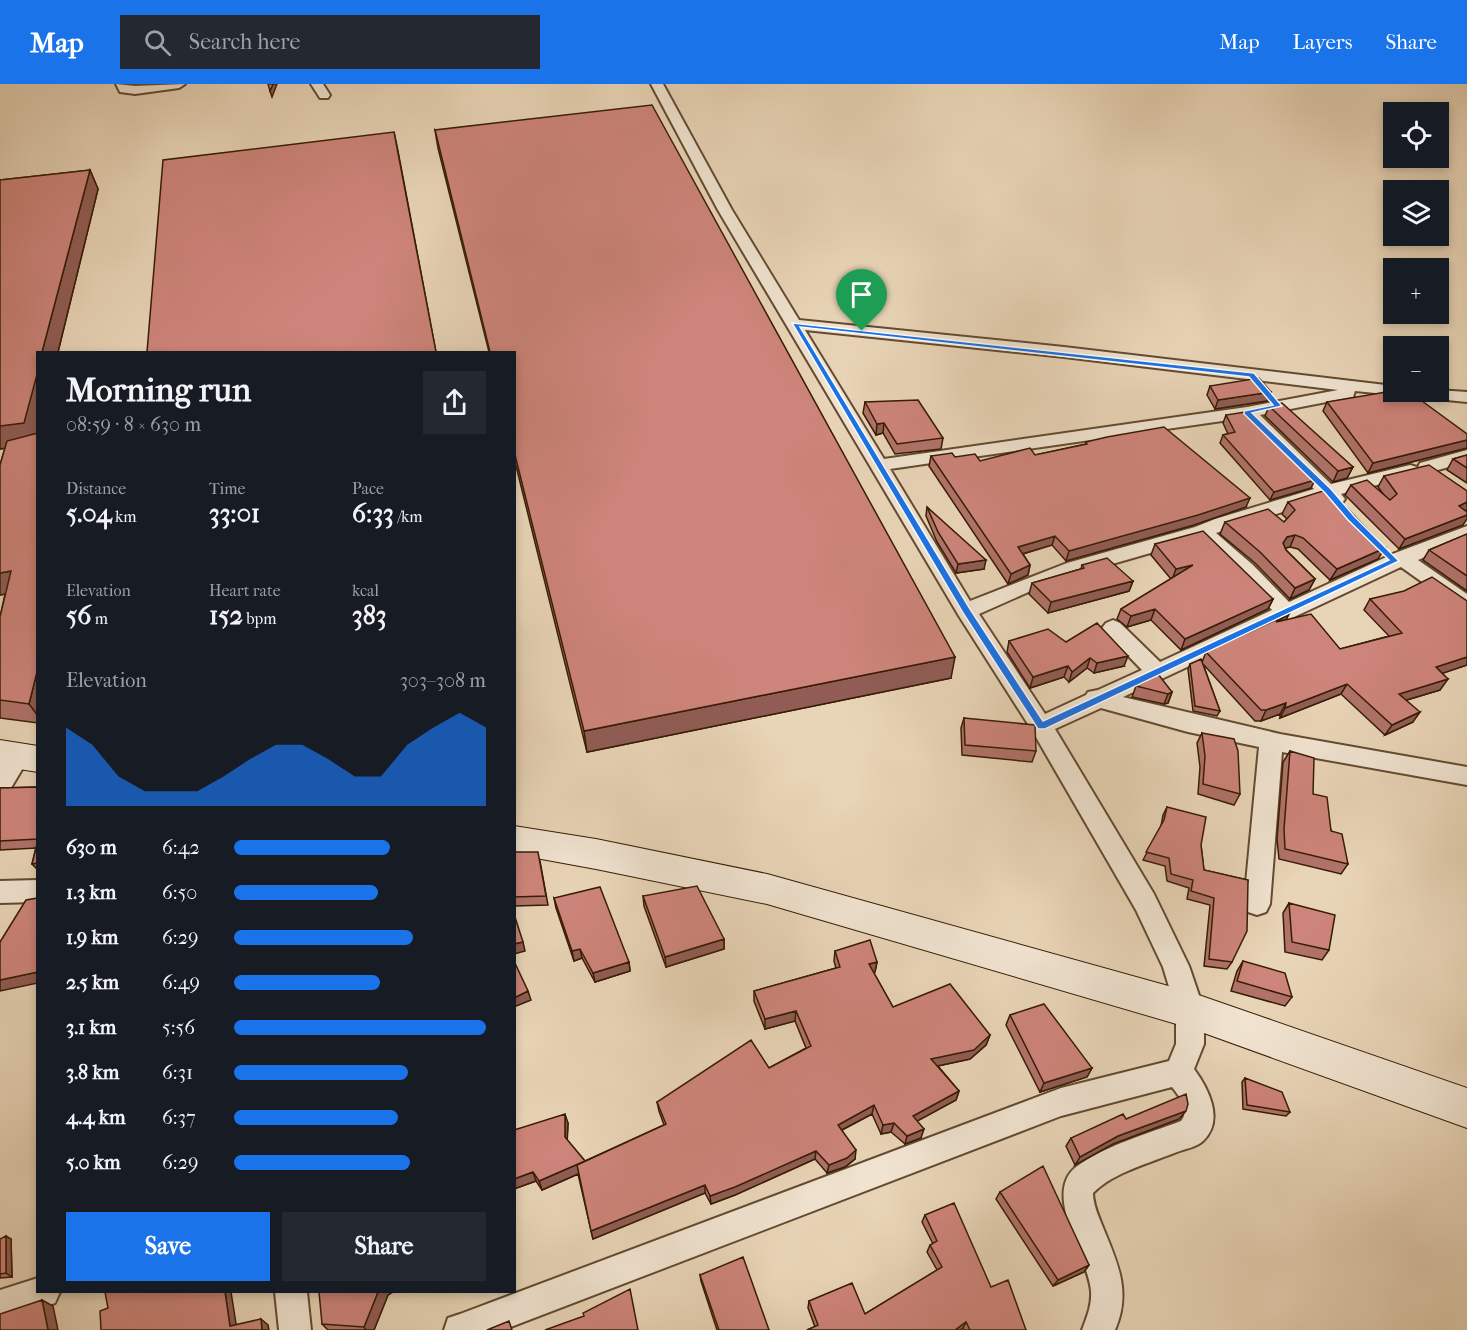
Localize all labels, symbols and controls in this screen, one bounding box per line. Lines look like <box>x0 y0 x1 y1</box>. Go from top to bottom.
search box <box>120 15 540 69</box>
text: Map <box>30 26 84 59</box>
icon: search <box>141 26 174 59</box>
text: Search here <box>189 29 300 55</box>
text: Map <box>1219 30 1260 54</box>
text: Layers <box>1293 30 1352 54</box>
text: Share <box>1385 30 1437 54</box>
map controls <box>1383 102 1449 402</box>
button: locate <box>1383 102 1449 168</box>
button: layers <box>1383 180 1449 246</box>
button: + <box>1383 258 1449 324</box>
pin <box>836 269 887 331</box>
icon: arrive <box>845 278 878 311</box>
button: − <box>1383 336 1449 402</box>
text: Morning run <box>66 371 251 410</box>
button: share <box>423 371 486 434</box>
text: 08:59 · 8 × 630 m <box>66 413 201 436</box>
text: Distance <box>66 479 126 498</box>
text: Time <box>209 479 245 498</box>
text: Pace <box>352 479 384 498</box>
text: 5.04 <box>66 498 112 529</box>
text: 33:01 <box>209 498 260 529</box>
text: 6:33 <box>352 498 394 529</box>
text: km <box>112 507 137 526</box>
text: /km <box>394 507 423 526</box>
text: Elevation <box>66 581 131 600</box>
text: Heart rate <box>209 581 281 600</box>
text: kcal <box>352 581 379 600</box>
text: 56 <box>66 600 91 631</box>
text: 152 <box>209 600 243 631</box>
text: 383 <box>352 600 386 631</box>
text: m <box>91 609 108 628</box>
text: bpm <box>243 609 277 628</box>
text: Elevation <box>66 669 147 692</box>
text: 303–308 m <box>400 669 486 692</box>
text: 630 m <box>66 836 117 859</box>
text: 6:42 <box>162 836 200 859</box>
text: 1.3 km <box>66 881 116 904</box>
text: 6:50 <box>162 881 197 904</box>
text: 1.9 km <box>66 926 118 949</box>
text: 6:29 <box>162 926 198 949</box>
text: 2.5 km <box>66 971 119 994</box>
text: 6:49 <box>162 971 200 994</box>
text: 3.1 km <box>66 1016 116 1039</box>
text: 5:56 <box>162 1016 195 1039</box>
text: 3.8 km <box>66 1061 119 1084</box>
text: 6:31 <box>162 1061 193 1084</box>
text: 4.4 km <box>66 1106 126 1129</box>
text: 6:37 <box>162 1106 196 1129</box>
text: 5.0 km <box>66 1151 121 1174</box>
text: 6:29 <box>162 1151 198 1174</box>
button: Save <box>66 1212 270 1281</box>
button: Share <box>282 1212 486 1281</box>

